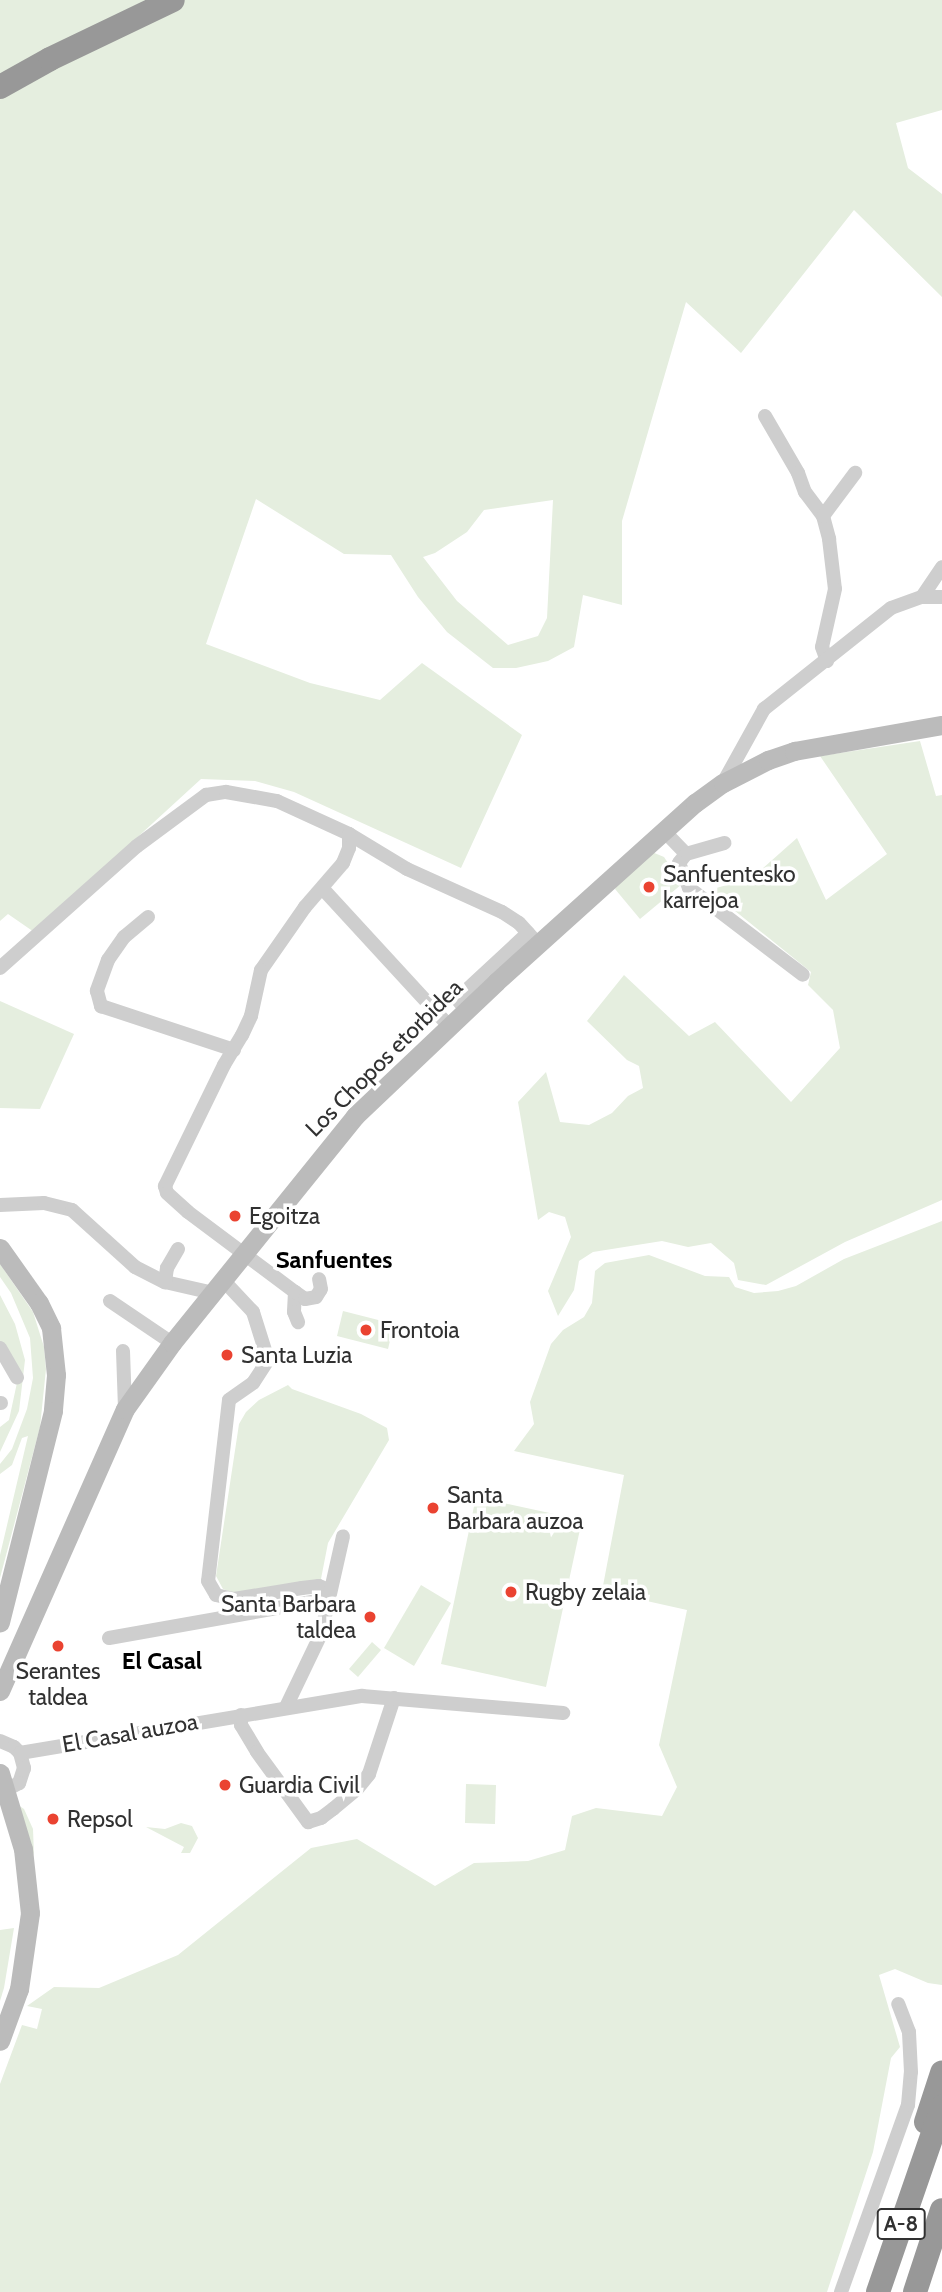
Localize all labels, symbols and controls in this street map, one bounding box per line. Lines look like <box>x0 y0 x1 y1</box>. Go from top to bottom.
place label: Sanfuentesko karrejoa <box>663 860 796 914</box>
marker: Sanfuentesko karrejoa <box>641 879 657 895</box>
street label: Los Chopos etorbidea <box>300 974 468 1142</box>
place label: Egoitza <box>249 1202 320 1230</box>
marker: Egoitza <box>227 1208 243 1224</box>
district label: Sanfuentes <box>276 1246 392 1274</box>
place label: Frontoia <box>380 1316 460 1344</box>
marker: Frontoia <box>358 1322 374 1338</box>
place label: Santa Luzia <box>241 1341 352 1369</box>
marker: Santa Luzia <box>219 1347 235 1363</box>
place label: Santa Barbara auzoa <box>447 1481 584 1535</box>
marker: Santa Barbara auzoa <box>425 1500 441 1516</box>
place label: Rugby zelaia <box>525 1578 646 1606</box>
marker: Rugby zelaia <box>503 1584 519 1600</box>
place label: Santa Barbara taldea <box>221 1590 356 1644</box>
marker: Santa Barbara taldea <box>362 1609 378 1625</box>
marker: Serantes taldea <box>50 1638 66 1654</box>
district label: El Casal <box>122 1647 202 1675</box>
place label: Serantes taldea <box>16 1657 100 1711</box>
street label: El Casal auzoa <box>60 1708 200 1758</box>
place label: Guardia Civil <box>239 1771 360 1799</box>
marker: Guardia Civil <box>217 1777 233 1793</box>
place label: Repsol <box>67 1805 133 1833</box>
marker: Repsol <box>45 1811 61 1827</box>
road number: A-8 <box>876 2206 926 2242</box>

